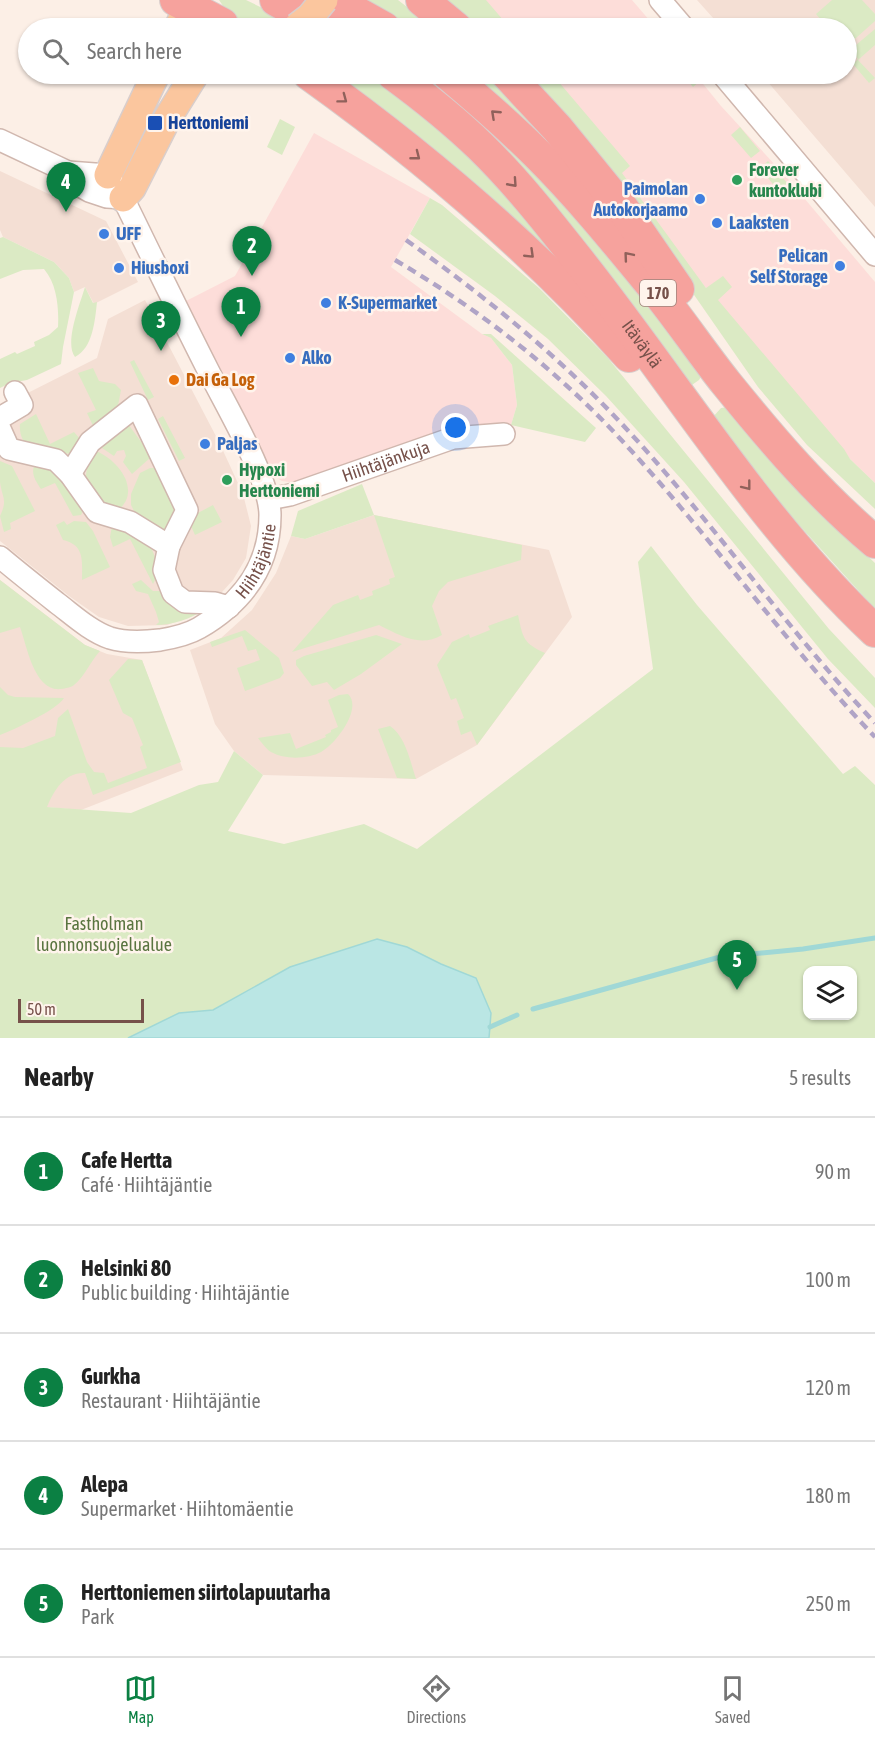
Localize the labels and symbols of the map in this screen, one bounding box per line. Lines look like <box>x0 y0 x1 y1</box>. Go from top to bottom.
one-way arrow <box>337 92 348 103</box>
one-way arrow <box>491 110 501 121</box>
place label: Herttoniemi <box>168 112 249 133</box>
marker: Herttoniemi <box>146 114 164 132</box>
one-way arrow <box>410 148 421 159</box>
place label: Forever kuntoklubi <box>749 159 822 201</box>
pin: 4 <box>46 162 86 212</box>
marker: Forever kuntoklubi <box>730 173 744 187</box>
one-way arrow <box>506 176 517 187</box>
place label: Paimolan Autokorjaamo <box>592 178 688 220</box>
marker: Paimolan Autokorjaamo <box>693 192 707 206</box>
place label: Laaksten <box>729 212 789 233</box>
marker: Laaksten <box>710 216 724 230</box>
place label: UFF <box>116 223 141 244</box>
pin: 2 <box>232 226 272 276</box>
marker: UFF <box>97 227 111 241</box>
place label: Pelican Self Storage <box>750 245 828 287</box>
one-way arrow <box>522 246 533 257</box>
one-way arrow <box>624 252 635 263</box>
place label: Hiusboxi <box>131 257 189 278</box>
marker: Pelican Self Storage <box>833 259 847 273</box>
marker: Hiusboxi <box>112 261 126 275</box>
road number: 170 <box>640 280 676 306</box>
pin: 1 <box>222 288 260 337</box>
place label: K-Supermarket <box>338 292 438 313</box>
marker: K-Supermarket <box>319 296 333 310</box>
pin: 3 <box>142 302 180 351</box>
street label: Itäväylä <box>618 316 667 372</box>
place label: Alko <box>301 347 332 368</box>
marker: Alko <box>283 351 297 365</box>
place label: Dai Ga Log <box>186 369 255 390</box>
marker: Dai Ga Log <box>167 373 181 387</box>
your location <box>441 413 470 442</box>
place label: Paljas <box>217 433 258 454</box>
street label: Hiihtäjänkuja <box>339 436 432 486</box>
marker: Paljas <box>198 437 212 451</box>
place label: Hypoxi Herttoniemi <box>239 459 320 501</box>
marker: Hypoxi Herttoniemi <box>220 473 234 487</box>
one-way arrow <box>740 479 751 490</box>
street label: Hiihtäjäntie <box>231 523 280 603</box>
park label: Fastholman luonnonsuojelualue <box>36 913 172 955</box>
pin: 5 <box>718 940 756 990</box>
scale bar <box>18 996 144 1024</box>

